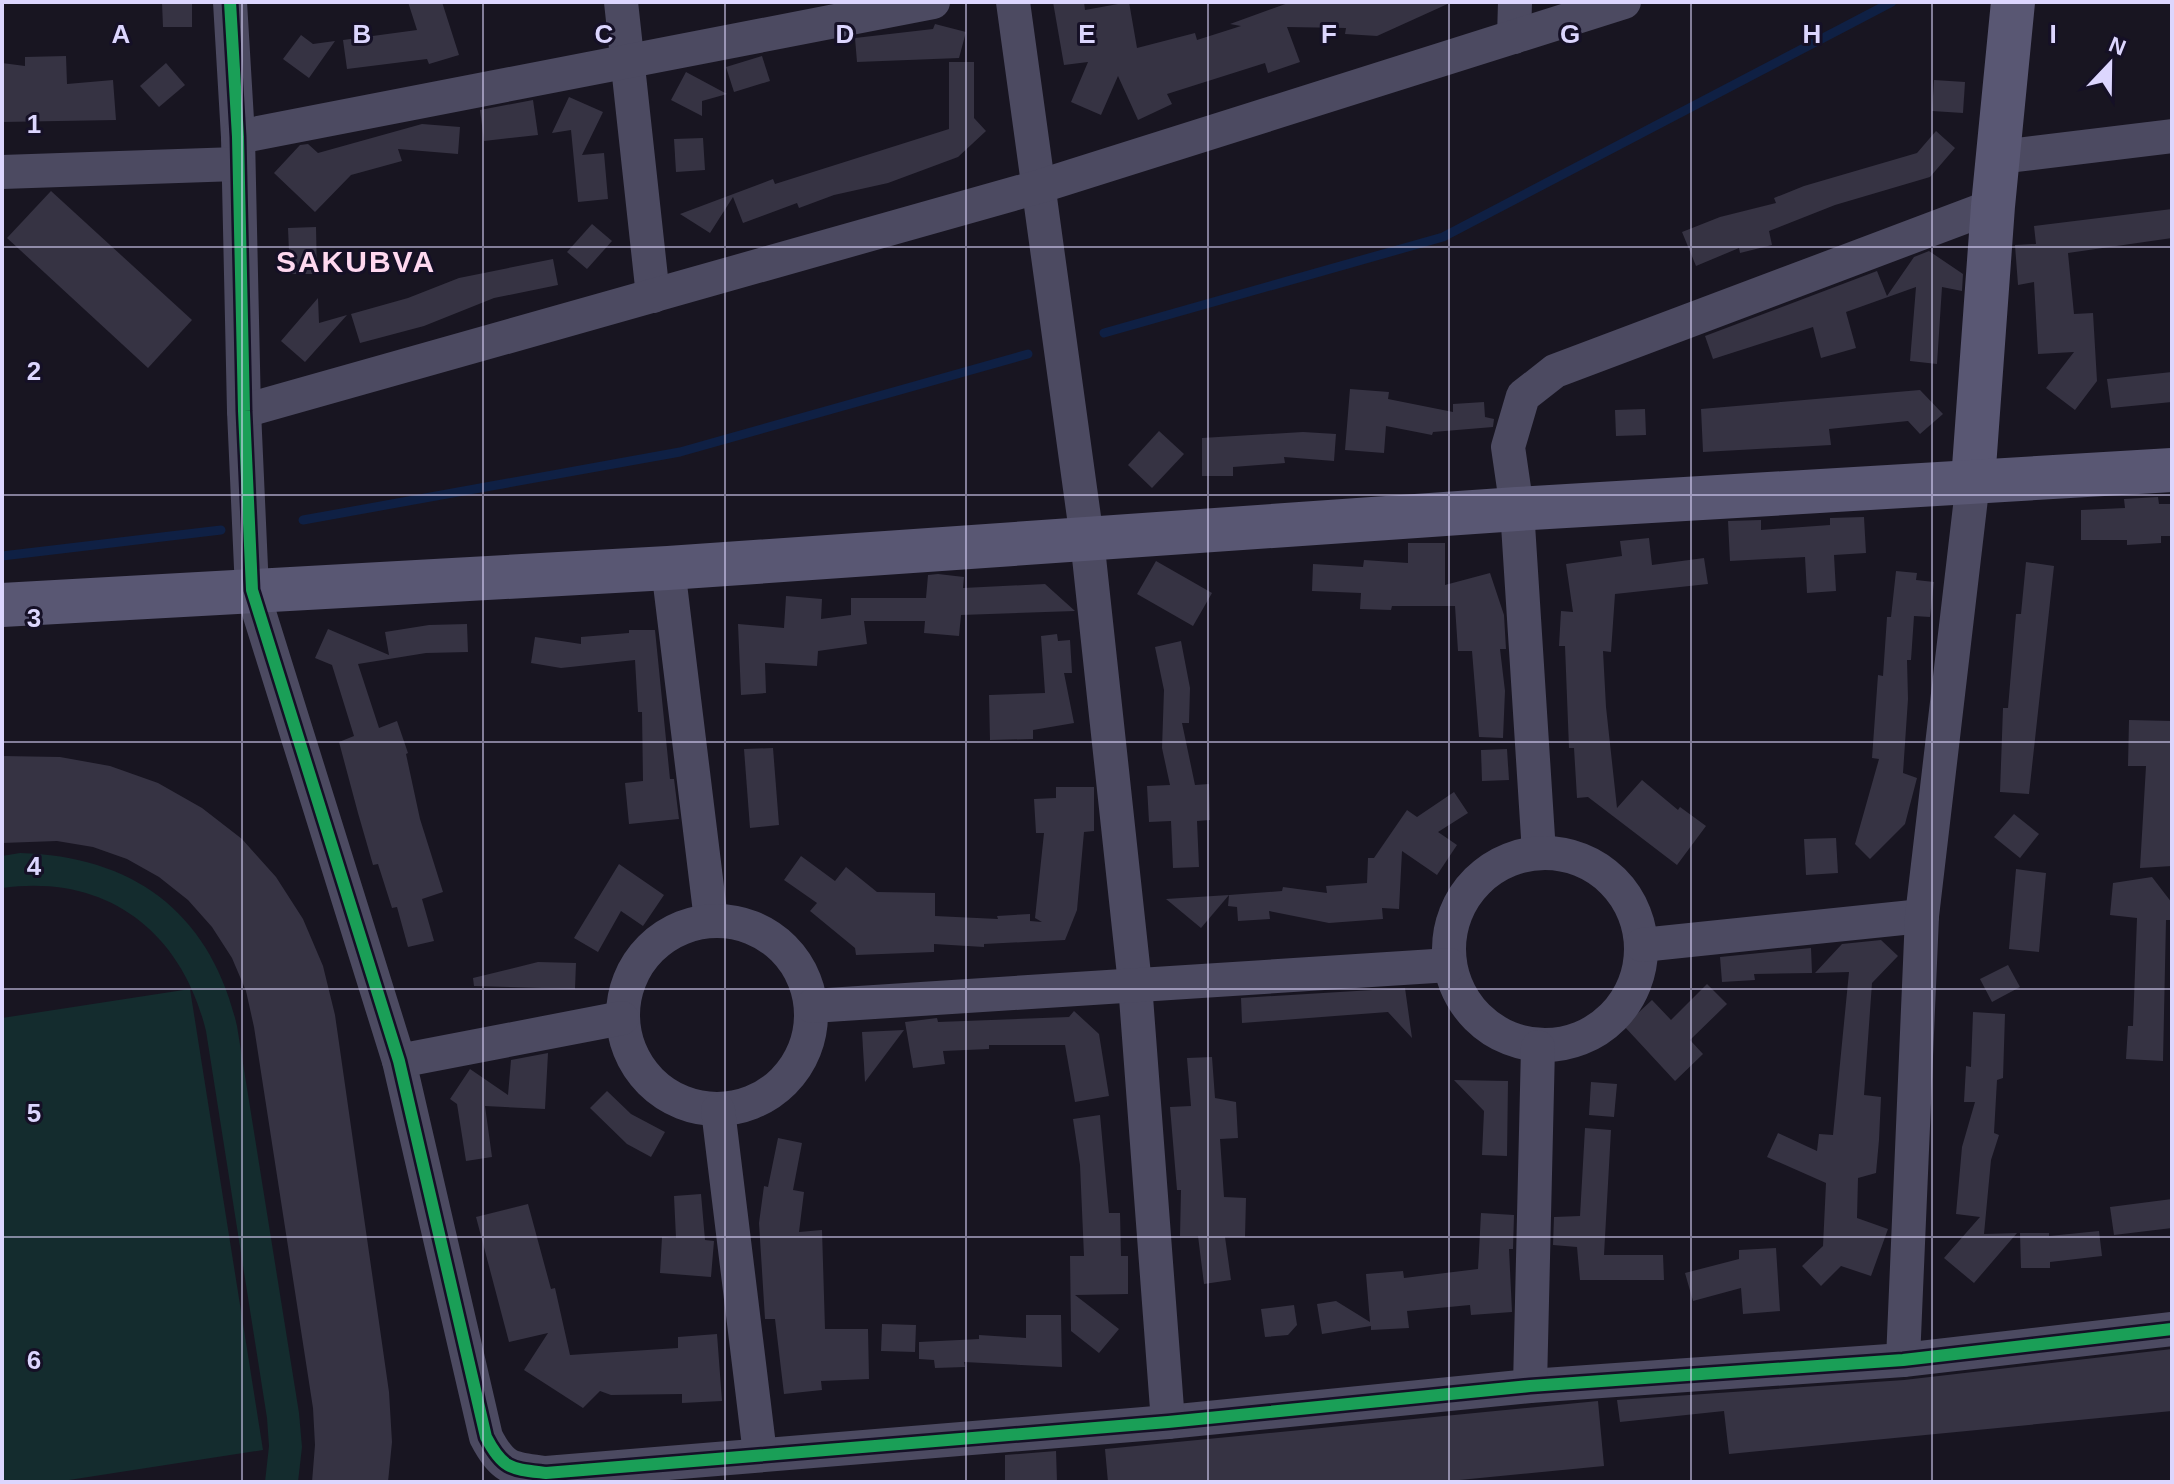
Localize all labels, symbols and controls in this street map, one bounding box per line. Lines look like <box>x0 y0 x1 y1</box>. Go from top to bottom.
text: A <box>112 19 131 49</box>
text: B <box>353 19 371 49</box>
text: C <box>595 19 614 49</box>
text: D <box>836 19 854 49</box>
text: E <box>1078 19 1096 49</box>
text: F <box>1321 19 1337 49</box>
text: G <box>1560 19 1580 49</box>
text: H <box>1803 19 1821 49</box>
text: I <box>2049 19 2057 49</box>
north arrow <box>2070 24 2150 104</box>
text: N <box>2105 31 2129 60</box>
text: 1 <box>27 109 41 139</box>
district label: SAKUBVA <box>276 245 436 278</box>
text: 2 <box>27 356 41 386</box>
text: 3 <box>27 603 41 633</box>
text: 4 <box>27 851 42 881</box>
text: 5 <box>27 1098 41 1128</box>
text: 6 <box>27 1345 41 1375</box>

